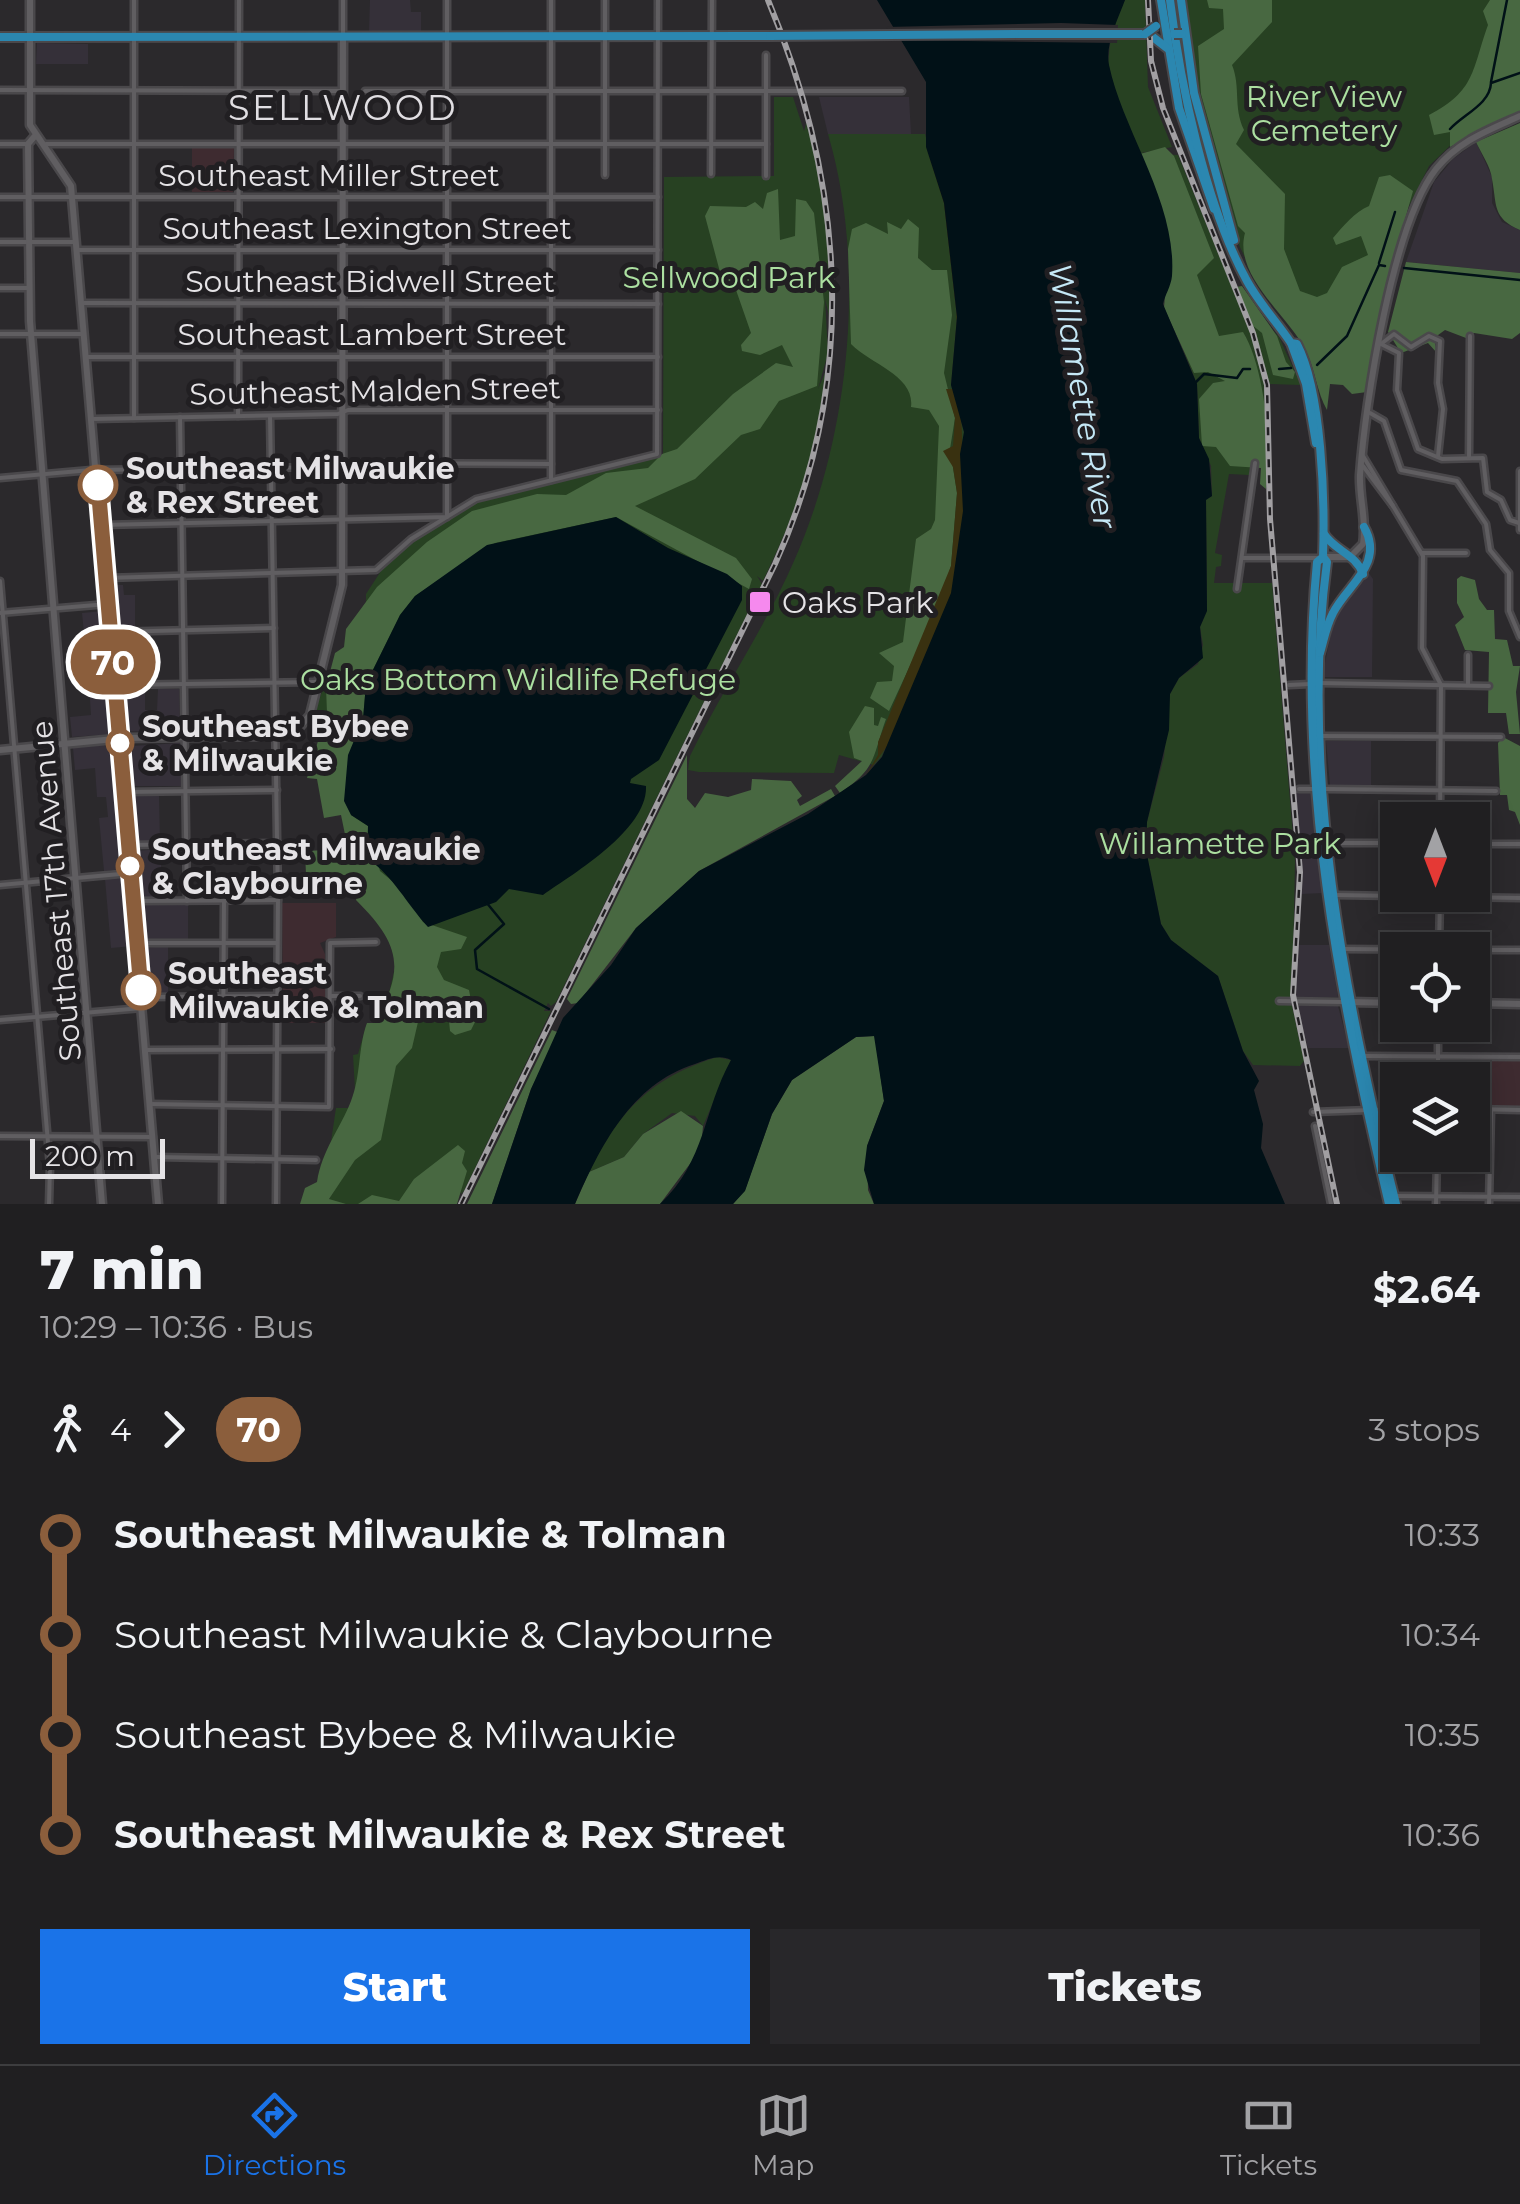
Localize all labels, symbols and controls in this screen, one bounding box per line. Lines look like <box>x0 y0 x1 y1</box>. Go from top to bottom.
park label: River View Cemetery <box>1246 78 1403 149</box>
district label: SELLWOOD <box>228 86 458 129</box>
street label: Southeast Miller Street <box>158 157 500 194</box>
street label: Southeast Lexington Street <box>162 210 572 247</box>
park label: Sellwood Park <box>623 259 836 296</box>
water label: Willamette River <box>1040 260 1126 533</box>
street label: Southeast Bidwell Street <box>185 263 555 300</box>
street label: Southeast Lambert Street <box>178 316 566 353</box>
street label: Southeast Malden Street <box>189 369 561 413</box>
place label: Southeast Milwaukie & Rex Street <box>126 450 455 521</box>
marker: Southeast Milwaukie & Rex Street <box>79 466 117 504</box>
place label: Oaks Park <box>782 584 933 621</box>
marker: Oaks Park <box>747 589 773 615</box>
line badge: 70 <box>68 630 158 694</box>
text: 70 <box>91 641 135 684</box>
park label: Oaks Bottom Wildlife Refuge <box>300 661 736 698</box>
place label: Southeast Bybee & Milwaukie <box>142 708 409 779</box>
street label: Southeast 17th Avenue <box>23 719 89 1063</box>
marker: Southeast Bybee & Milwaukie <box>107 730 133 756</box>
north arrow <box>1380 802 1490 912</box>
map controls <box>1380 802 1490 1172</box>
park label: Willamette Park <box>1099 825 1341 862</box>
place label: Southeast Milwaukie & Claybourne <box>152 831 481 902</box>
marker: Southeast Milwaukie & Claybourne <box>117 853 143 879</box>
button: locate <box>1380 932 1490 1042</box>
place label: Southeast Milwaukie & Tolman <box>168 955 484 1026</box>
marker: Southeast Milwaukie & Tolman <box>122 971 160 1009</box>
button: layers <box>1380 1062 1490 1172</box>
scale bar <box>30 1134 165 1178</box>
text: 200 m <box>45 1139 135 1173</box>
text: 7 min <box>40 1236 204 1303</box>
text: $2.64 <box>1373 1266 1480 1313</box>
text: 10:29 – 10:36 · Bus <box>40 1307 313 1346</box>
icon: walk <box>40 1402 95 1457</box>
icon: forward <box>146 1402 201 1457</box>
text: 70 <box>236 1408 281 1451</box>
text: 4 <box>110 1410 131 1449</box>
text: 3 stops <box>1368 1410 1480 1449</box>
text: Southeast Milwaukie & Tolman <box>114 1511 727 1558</box>
text: 10:33 <box>1405 1515 1480 1554</box>
text: Southeast Milwaukie & Claybourne <box>114 1611 773 1658</box>
text: 10:34 <box>1401 1615 1480 1654</box>
text: Southeast Bybee & Milwaukie <box>114 1711 676 1758</box>
text: 10:35 <box>1405 1715 1480 1754</box>
text: Southeast Milwaukie & Rex Street <box>114 1811 785 1858</box>
text: 10:36 <box>1403 1815 1480 1854</box>
button: Start <box>40 1929 750 2044</box>
button: Tickets <box>770 1929 1480 2044</box>
tab: Directions <box>203 2088 346 2182</box>
tab: Map <box>752 2088 814 2182</box>
tab: Tickets <box>1220 2088 1317 2182</box>

